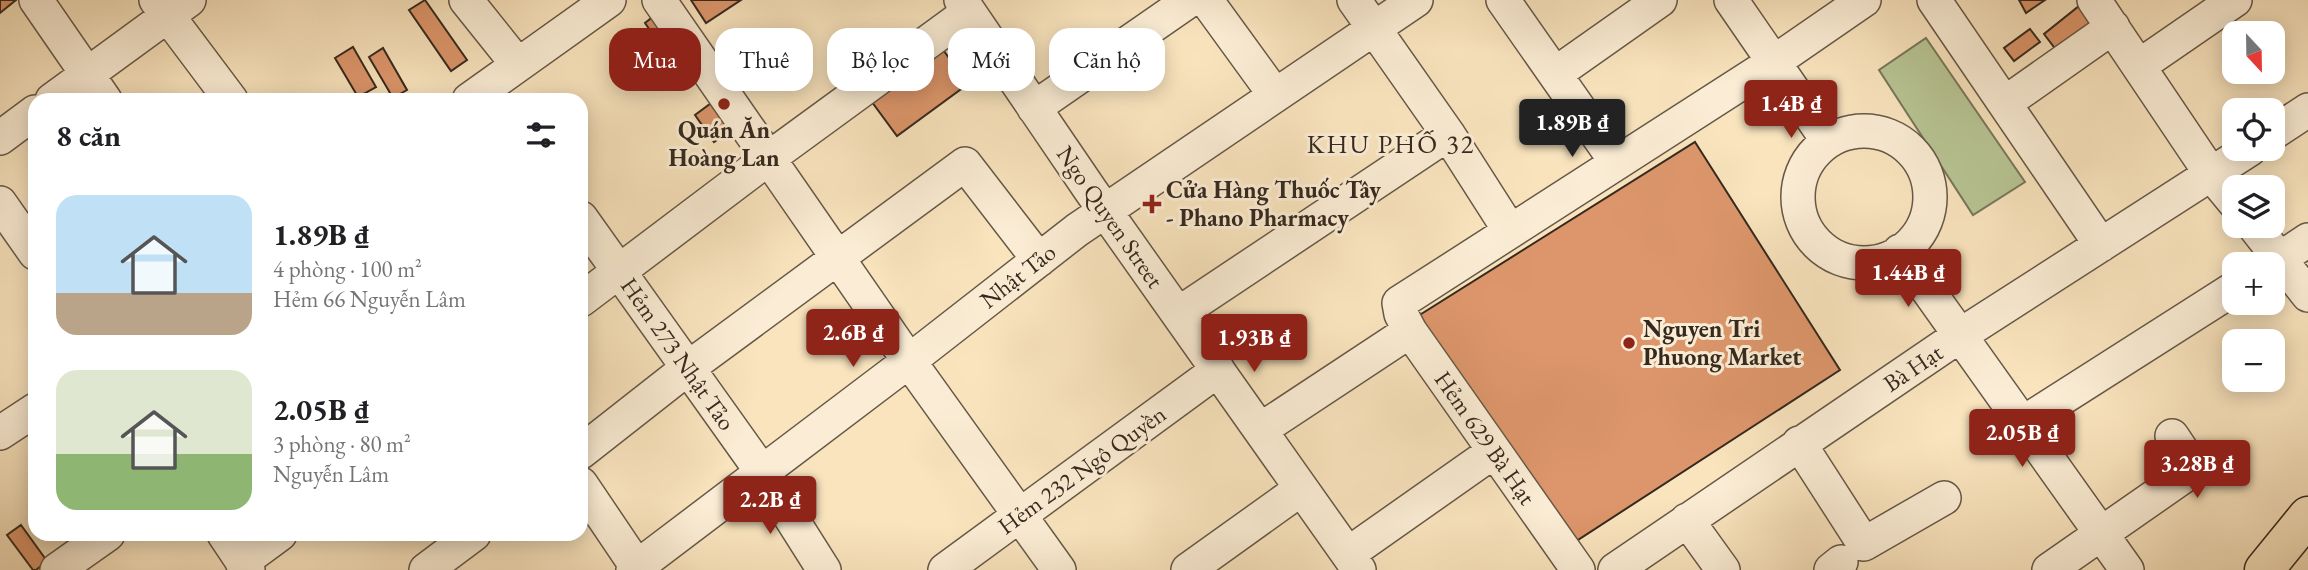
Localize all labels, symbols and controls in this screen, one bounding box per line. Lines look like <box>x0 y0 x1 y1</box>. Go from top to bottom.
north arrow <box>2222 21 2286 84</box>
map controls <box>2222 21 2285 392</box>
chip: Mua <box>609 28 701 91</box>
chip: Thuê <box>715 28 813 91</box>
chip: Bộ lọc <box>827 28 934 91</box>
chip: Mới <box>948 28 1035 91</box>
chip: Căn hộ <box>1049 28 1165 91</box>
pin: 1.4B ₫ <box>1734 80 1848 140</box>
text: 1.4B ₫ <box>1760 88 1822 118</box>
marker: Quán Ăn Hoàng Lan <box>716 96 732 112</box>
button: locate <box>2222 98 2285 161</box>
pin: 1.89B ₫ <box>1507 100 1637 159</box>
text: 1.89B ₫ <box>1535 107 1609 137</box>
place label: Quán Ăn Hoàng Lan <box>668 114 780 174</box>
text: 8 căn <box>56 116 121 155</box>
icon: filters <box>522 116 560 154</box>
district label: KHU PHỐ 32 <box>1307 127 1475 161</box>
street label: Ngo Quyen Street <box>1050 140 1171 294</box>
place label: Cửa Hàng Thuốc Tây - Phano Pharmacy <box>1166 174 1381 234</box>
button: layers <box>2222 175 2285 238</box>
marker: Cửa Hàng Thuốc Tây - Phano Pharmacy <box>1144 196 1160 212</box>
text: 1.89B ₫ <box>273 215 369 254</box>
icon: home <box>112 223 196 307</box>
street label: Nhật Tảo <box>973 236 1062 315</box>
pin: 1.44B ₫ <box>1843 250 1973 309</box>
button: + <box>2222 252 2285 315</box>
text: 4 phòng · 100 m² <box>273 254 422 284</box>
text: 1.44B ₫ <box>1871 257 1945 287</box>
street label: Hẻm 273 Nhật Tảo <box>614 271 743 436</box>
text: Hẻm 66 Nguyễn Lâm <box>273 284 466 314</box>
pin: 2.6B ₫ <box>796 310 910 369</box>
place label: Nguyen Tri Phuong Market <box>1643 313 1801 373</box>
pin: 1.93B ₫ <box>1189 314 1319 374</box>
text: 2.6B ₫ <box>822 317 884 347</box>
text: 1.93B ₫ <box>1217 322 1291 352</box>
button: − <box>2222 329 2285 392</box>
marker: Nguyen Tri Phuong Market <box>1621 335 1637 351</box>
street label: Bà Hạt <box>1877 336 1949 399</box>
street label: Hẻm 629 Bà Hạt <box>1428 365 1543 511</box>
text: 2.05B ₫ <box>273 390 369 429</box>
icon: home <box>112 398 196 482</box>
street label: Hẻm 232 Ngô Quyền <box>991 398 1172 541</box>
pin: 2.05B ₫ <box>1957 410 2087 469</box>
text: 2.05B ₫ <box>1985 417 2059 447</box>
text: 3 phòng · 80 m² <box>273 429 411 459</box>
pin: 3.28B ₫ <box>2132 440 2262 500</box>
text: 3.28B ₫ <box>2160 448 2234 478</box>
text: Nguyễn Lâm <box>273 459 389 489</box>
pin: 2.2B ₫ <box>713 476 827 536</box>
text: 2.2B ₫ <box>739 484 801 514</box>

